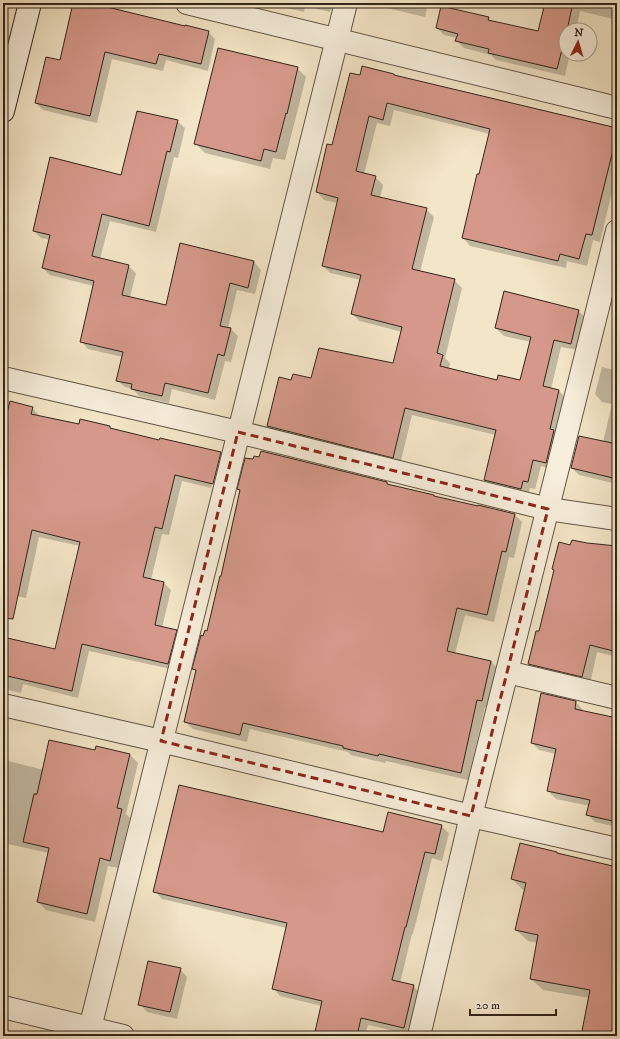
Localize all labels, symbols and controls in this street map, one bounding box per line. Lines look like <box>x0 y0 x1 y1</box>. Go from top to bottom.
north arrow <box>558 22 598 62</box>
text: N <box>574 26 584 40</box>
scale bar <box>470 991 556 1017</box>
text: 20 m <box>476 998 500 1013</box>

